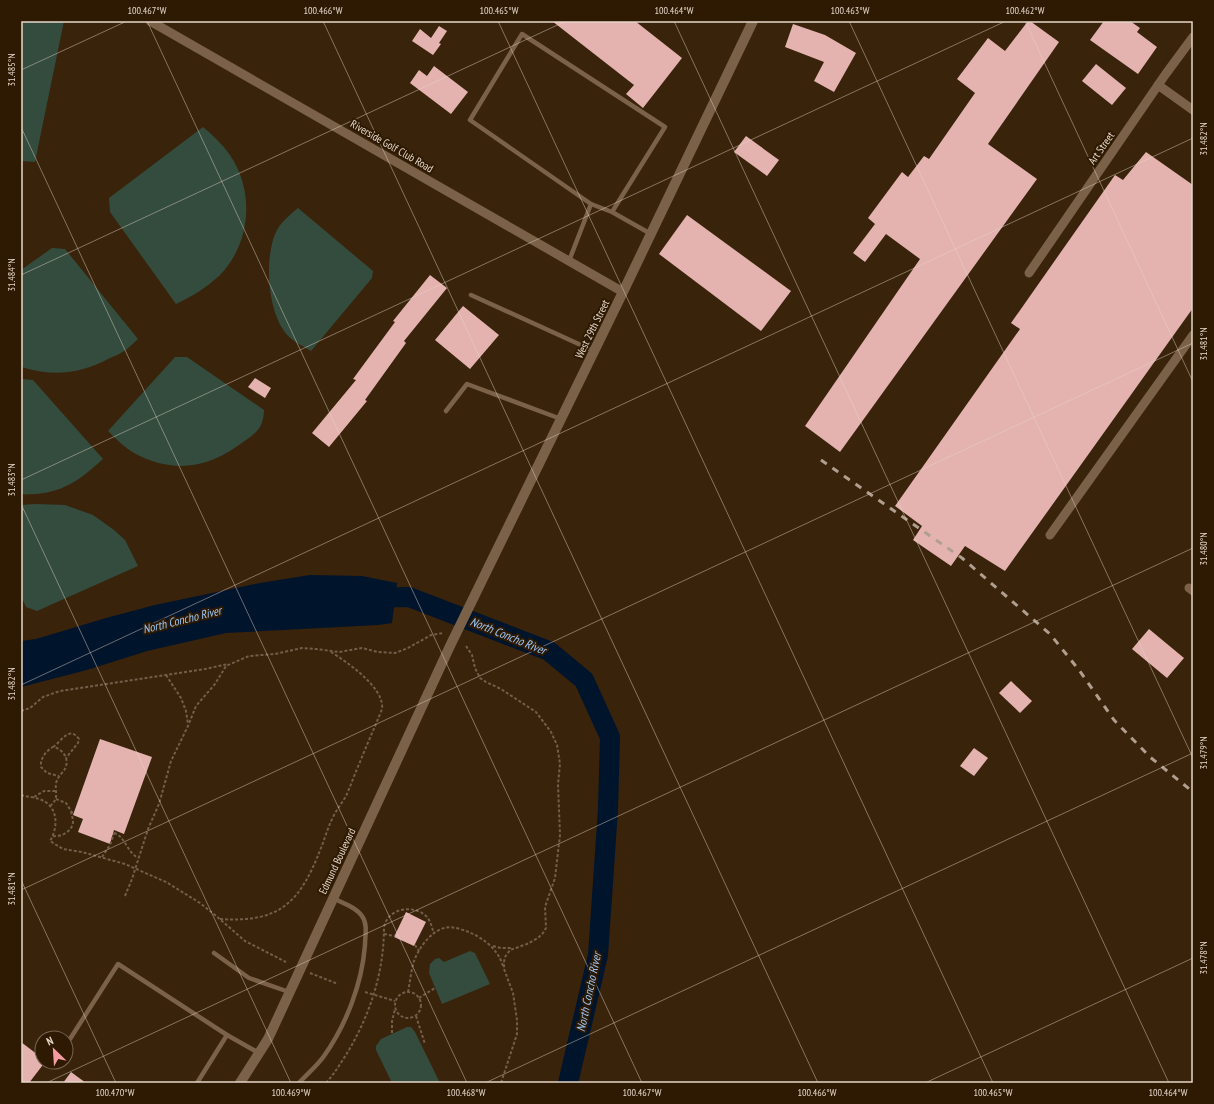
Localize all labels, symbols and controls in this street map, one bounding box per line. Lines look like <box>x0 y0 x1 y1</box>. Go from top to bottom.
text: 100.467°W <box>128 4 167 17</box>
text: 100.466°W <box>304 4 343 17</box>
text: 100.465°W <box>480 4 519 17</box>
text: 100.464°W <box>655 4 694 17</box>
text: 100.463°W <box>831 4 870 17</box>
text: 100.462°W <box>1006 4 1045 17</box>
text: 31.485°N <box>5 53 18 87</box>
street label: Riverside Golf Club Road <box>348 117 436 176</box>
text: 31.482°N <box>1197 122 1210 156</box>
street label: Art Street <box>1085 129 1117 167</box>
text: 31.484°N <box>5 258 18 292</box>
street label: West 29th Street <box>572 297 612 361</box>
text: 31.481°N <box>1197 327 1210 361</box>
text: 31.483°N <box>5 463 18 497</box>
text: 31.480°N <box>1197 532 1210 566</box>
water label: North Concho River <box>141 602 224 637</box>
water label: North Concho River <box>468 614 550 658</box>
text: 31.482°N <box>5 667 18 701</box>
text: 31.479°N <box>1197 736 1210 770</box>
street label: Edmund Boulevard <box>316 825 359 896</box>
text: 31.481°N <box>5 872 18 906</box>
text: 31.478°N <box>1197 941 1210 975</box>
water label: North Concho River <box>573 949 605 1033</box>
north arrow <box>34 1030 74 1070</box>
text: N <box>44 1033 55 1049</box>
text: 100.470°W <box>96 1086 135 1099</box>
text: 100.469°W <box>272 1086 311 1099</box>
text: 100.468°W <box>447 1086 486 1099</box>
text: 100.467°W <box>623 1086 662 1099</box>
text: 100.466°W <box>798 1086 837 1099</box>
text: 100.465°W <box>974 1086 1013 1099</box>
text: 100.464°W <box>1149 1086 1188 1099</box>

